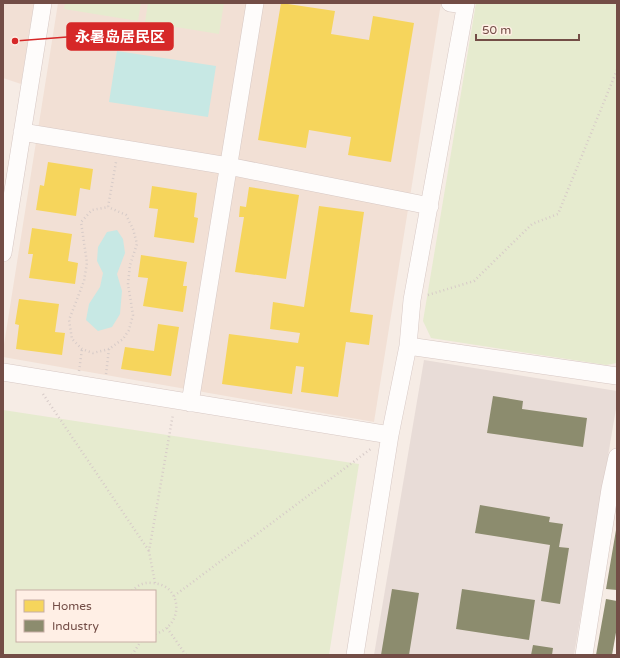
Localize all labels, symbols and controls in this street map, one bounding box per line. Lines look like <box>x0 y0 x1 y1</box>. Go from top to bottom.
scale bar <box>476 16 579 42</box>
callout: 永暑岛居民区 <box>67 23 173 50</box>
text: 50 m <box>482 23 511 37</box>
text: 永暑岛居民区 <box>75 28 165 46</box>
legend <box>16 590 156 642</box>
text: Homes <box>52 599 92 613</box>
text: Industry <box>52 619 99 633</box>

